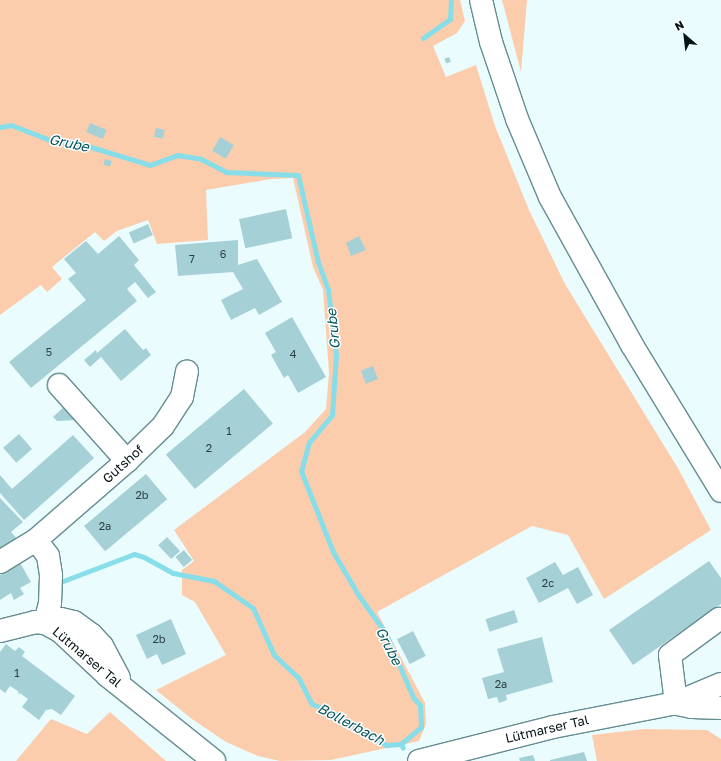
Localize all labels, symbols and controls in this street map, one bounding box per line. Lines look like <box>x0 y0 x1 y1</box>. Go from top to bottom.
north arrow <box>665 16 705 56</box>
text: N <box>672 17 686 33</box>
water label: Grube <box>47 131 91 155</box>
house number: 6 <box>220 247 226 261</box>
house number: 7 <box>189 252 195 266</box>
water label: Grube <box>323 308 343 350</box>
house number: 5 <box>46 345 52 359</box>
house number: 4 <box>290 347 296 361</box>
house number: 1 <box>226 424 232 438</box>
house number: 2 <box>206 441 212 455</box>
street label: Gutshof <box>99 442 147 486</box>
house number: 2b <box>135 488 149 502</box>
house number: 2a <box>99 519 111 533</box>
house number: 2c <box>542 576 554 590</box>
street label: Lütmarser Tal <box>49 624 125 690</box>
water label: Grube <box>372 624 406 668</box>
house number: 2b <box>152 632 166 646</box>
house number: 1 <box>14 666 20 680</box>
house number: 2a <box>495 677 507 691</box>
water label: Bollerbach <box>315 699 387 749</box>
street label: Lütmarser Tal <box>504 712 590 746</box>

